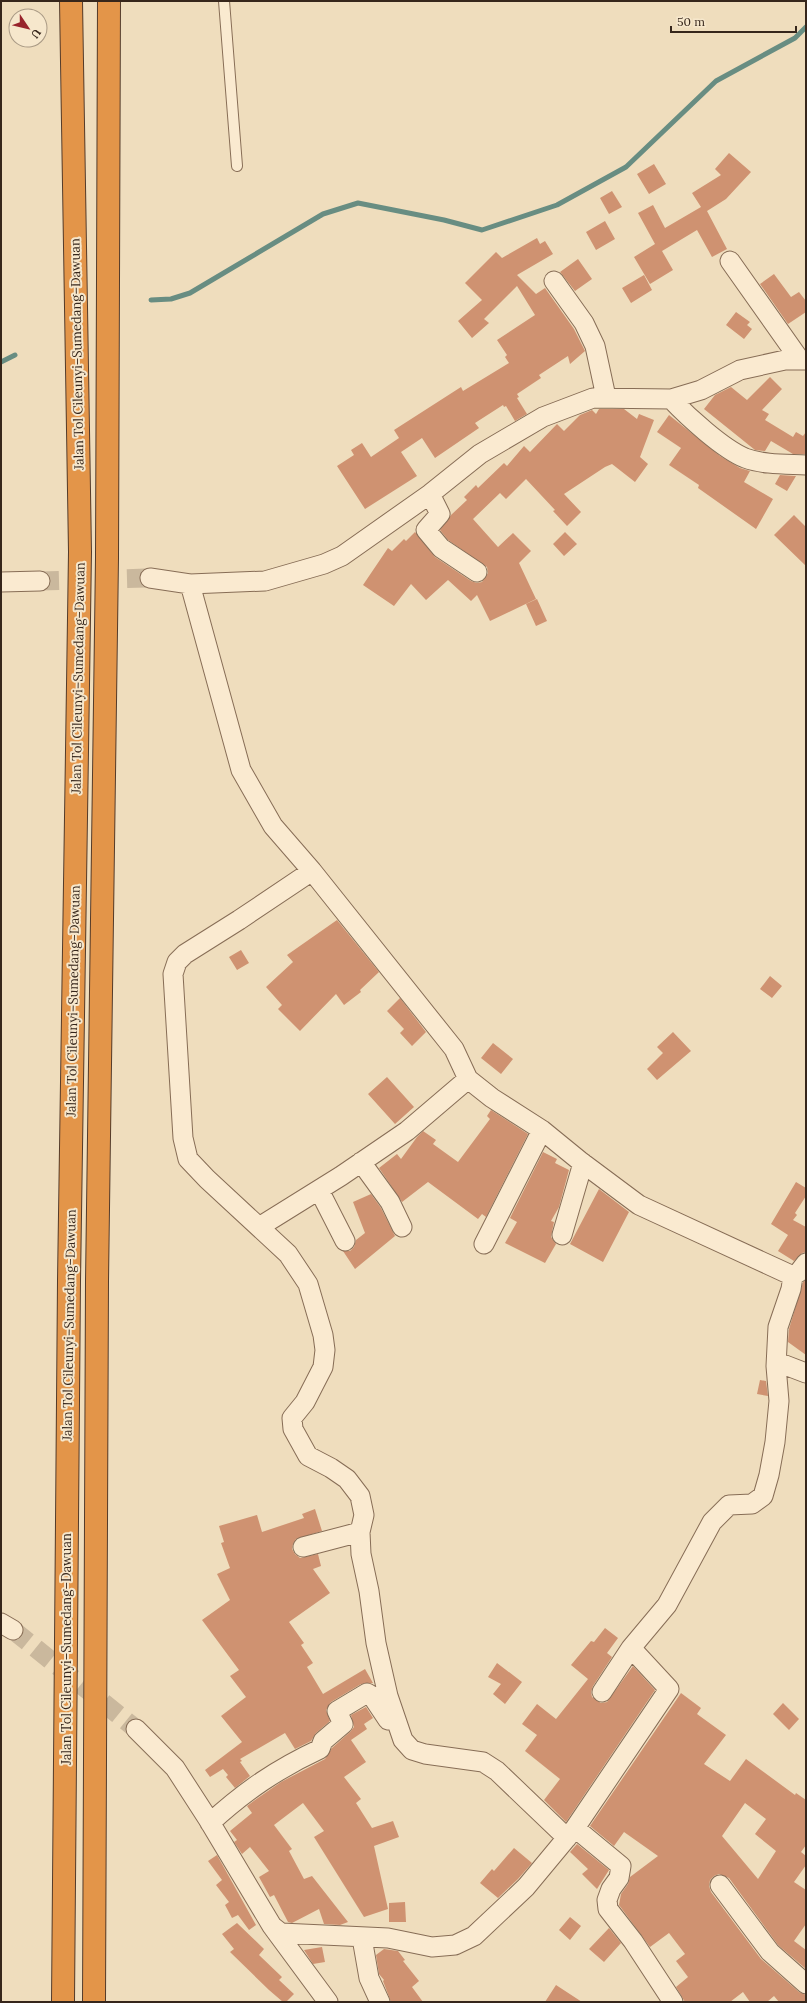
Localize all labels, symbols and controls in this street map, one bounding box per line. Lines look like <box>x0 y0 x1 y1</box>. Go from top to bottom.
north arrow <box>8 8 48 48</box>
scale bar <box>671 8 796 34</box>
text: 50 m <box>677 14 705 29</box>
text: U <box>28 26 44 42</box>
street label: Jalan Tol Cileunyi–Sumedang–Dawuan <box>66 238 88 471</box>
street label: Jalan Tol Cileunyi–Sumedang–Dawuan <box>67 562 89 795</box>
street label: Jalan Tol Cileunyi–Sumedang–Dawuan <box>62 885 84 1118</box>
street label: Jalan Tol Cileunyi–Sumedang–Dawuan <box>58 1209 80 1442</box>
street label: Jalan Tol Cileunyi–Sumedang–Dawuan <box>58 1533 75 1766</box>

